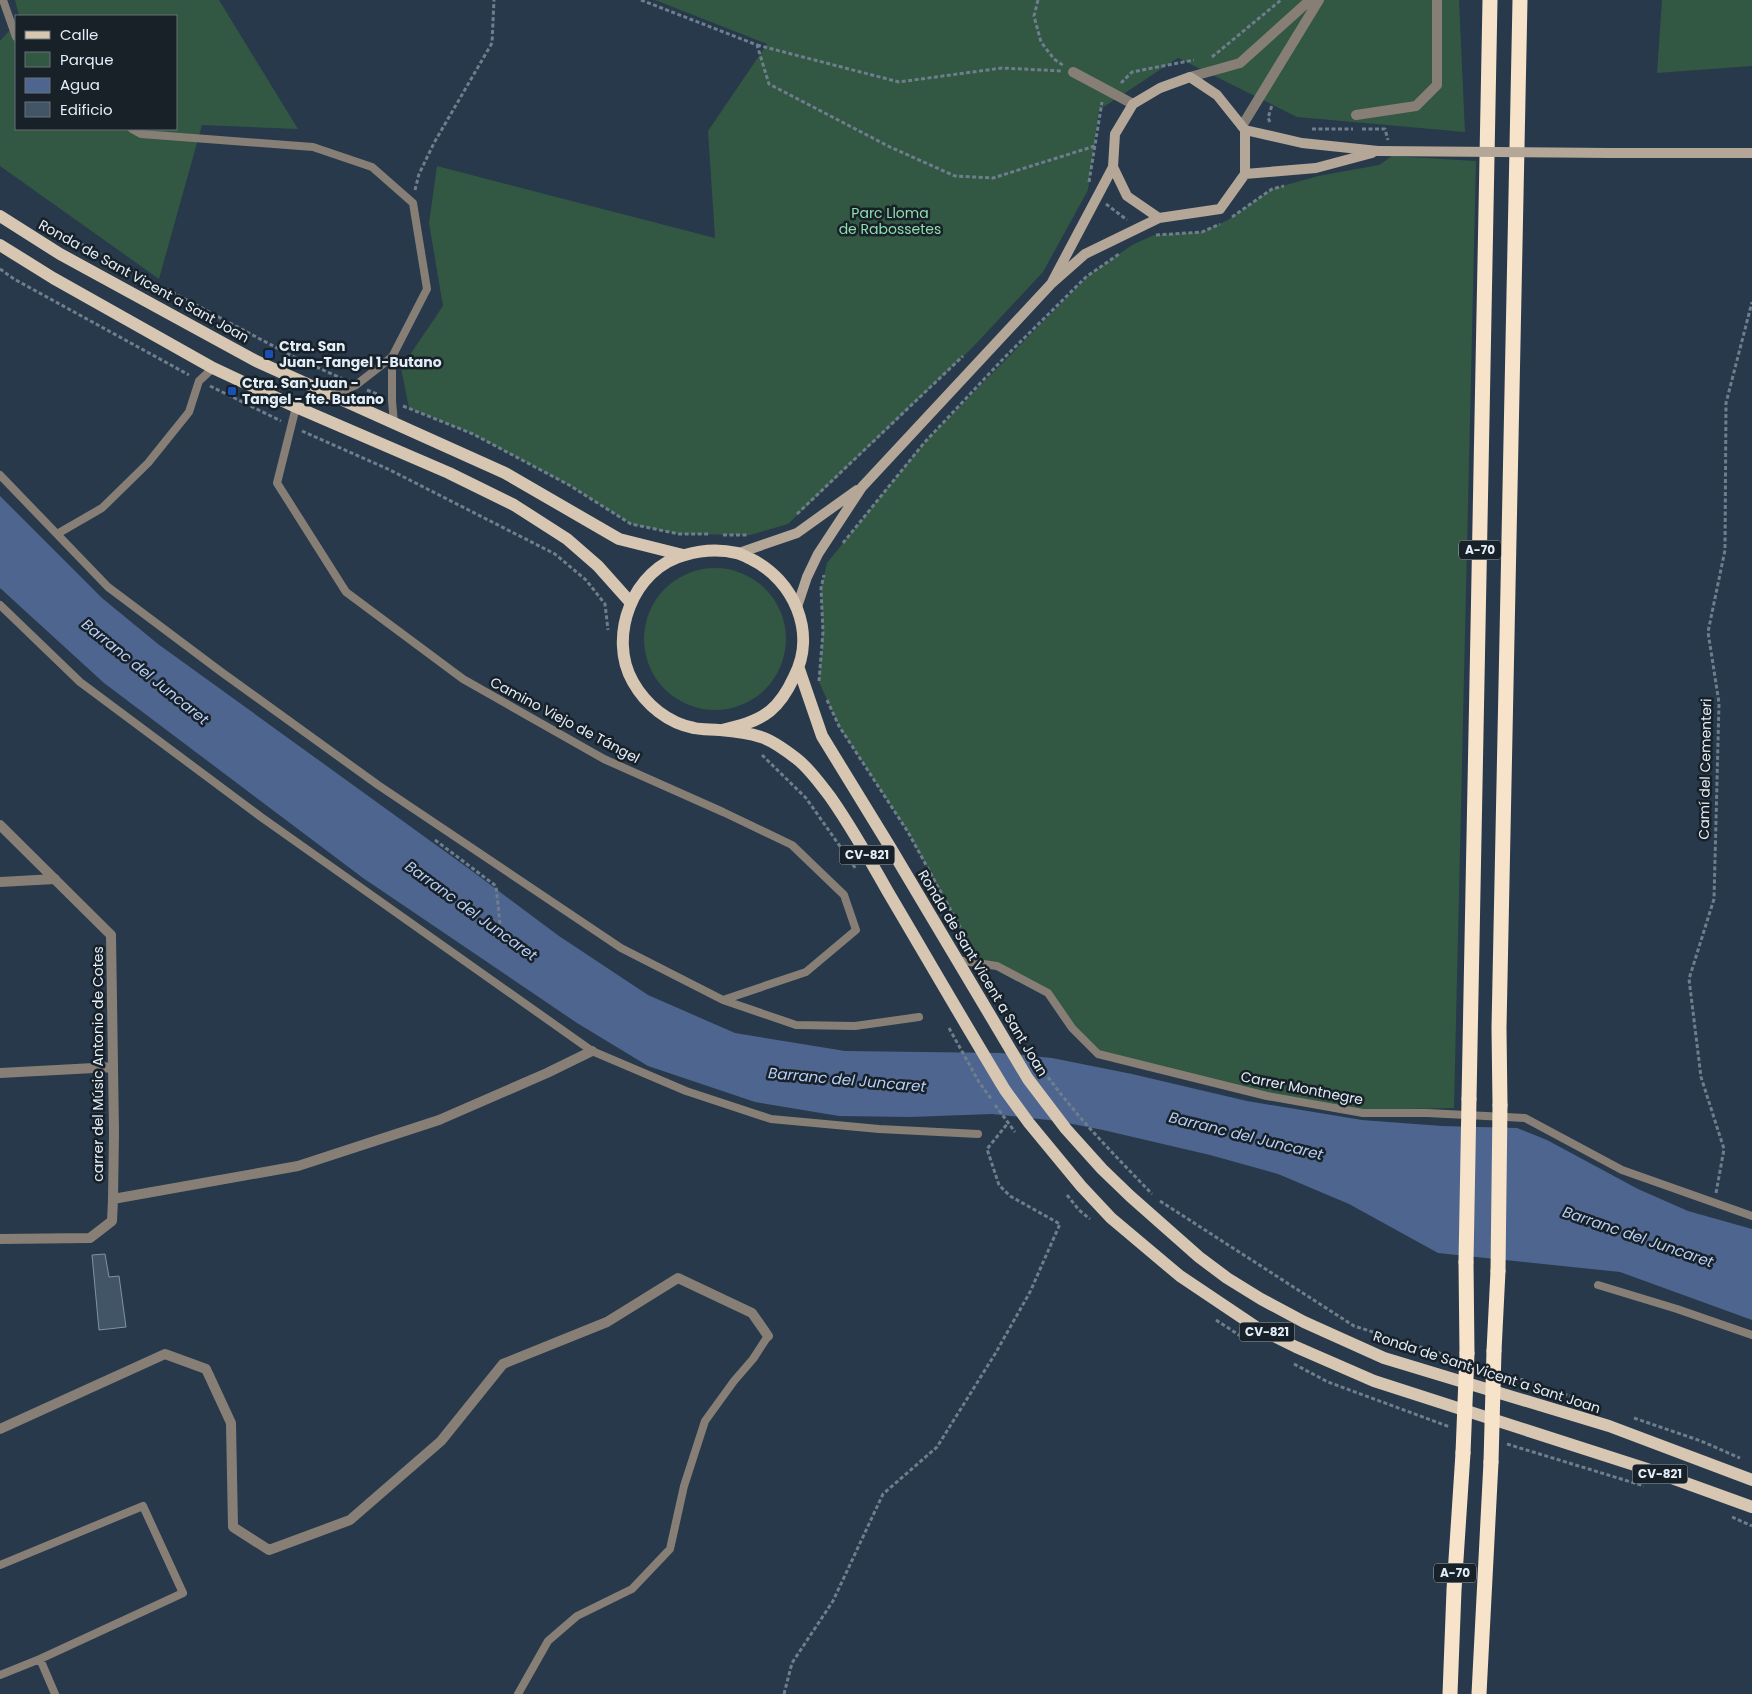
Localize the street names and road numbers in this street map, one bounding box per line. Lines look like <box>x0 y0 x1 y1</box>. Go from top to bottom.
street label: Ronda de Sant Vicent a Sant Joan <box>35 215 253 347</box>
road number: A-70 <box>1459 540 1501 560</box>
street label: Camino Viejo de Tángel <box>487 672 643 768</box>
street label: Camí del Cementeri <box>1694 698 1716 840</box>
road number: CV-821 <box>840 846 894 864</box>
street label: Ronda de Sant Vicent a Sant Joan <box>913 866 1053 1080</box>
street label: carrer del Músic Antonio de Cotes <box>88 946 108 1182</box>
street label: Carrer Montnegre <box>1239 1066 1365 1110</box>
road number: CV-821 <box>1240 1322 1294 1341</box>
street label: Ronda de Sant Vicent a Sant Joan <box>1371 1326 1603 1418</box>
road number: CV-821 <box>1632 1465 1688 1484</box>
road number: A-70 <box>1434 1564 1476 1582</box>

